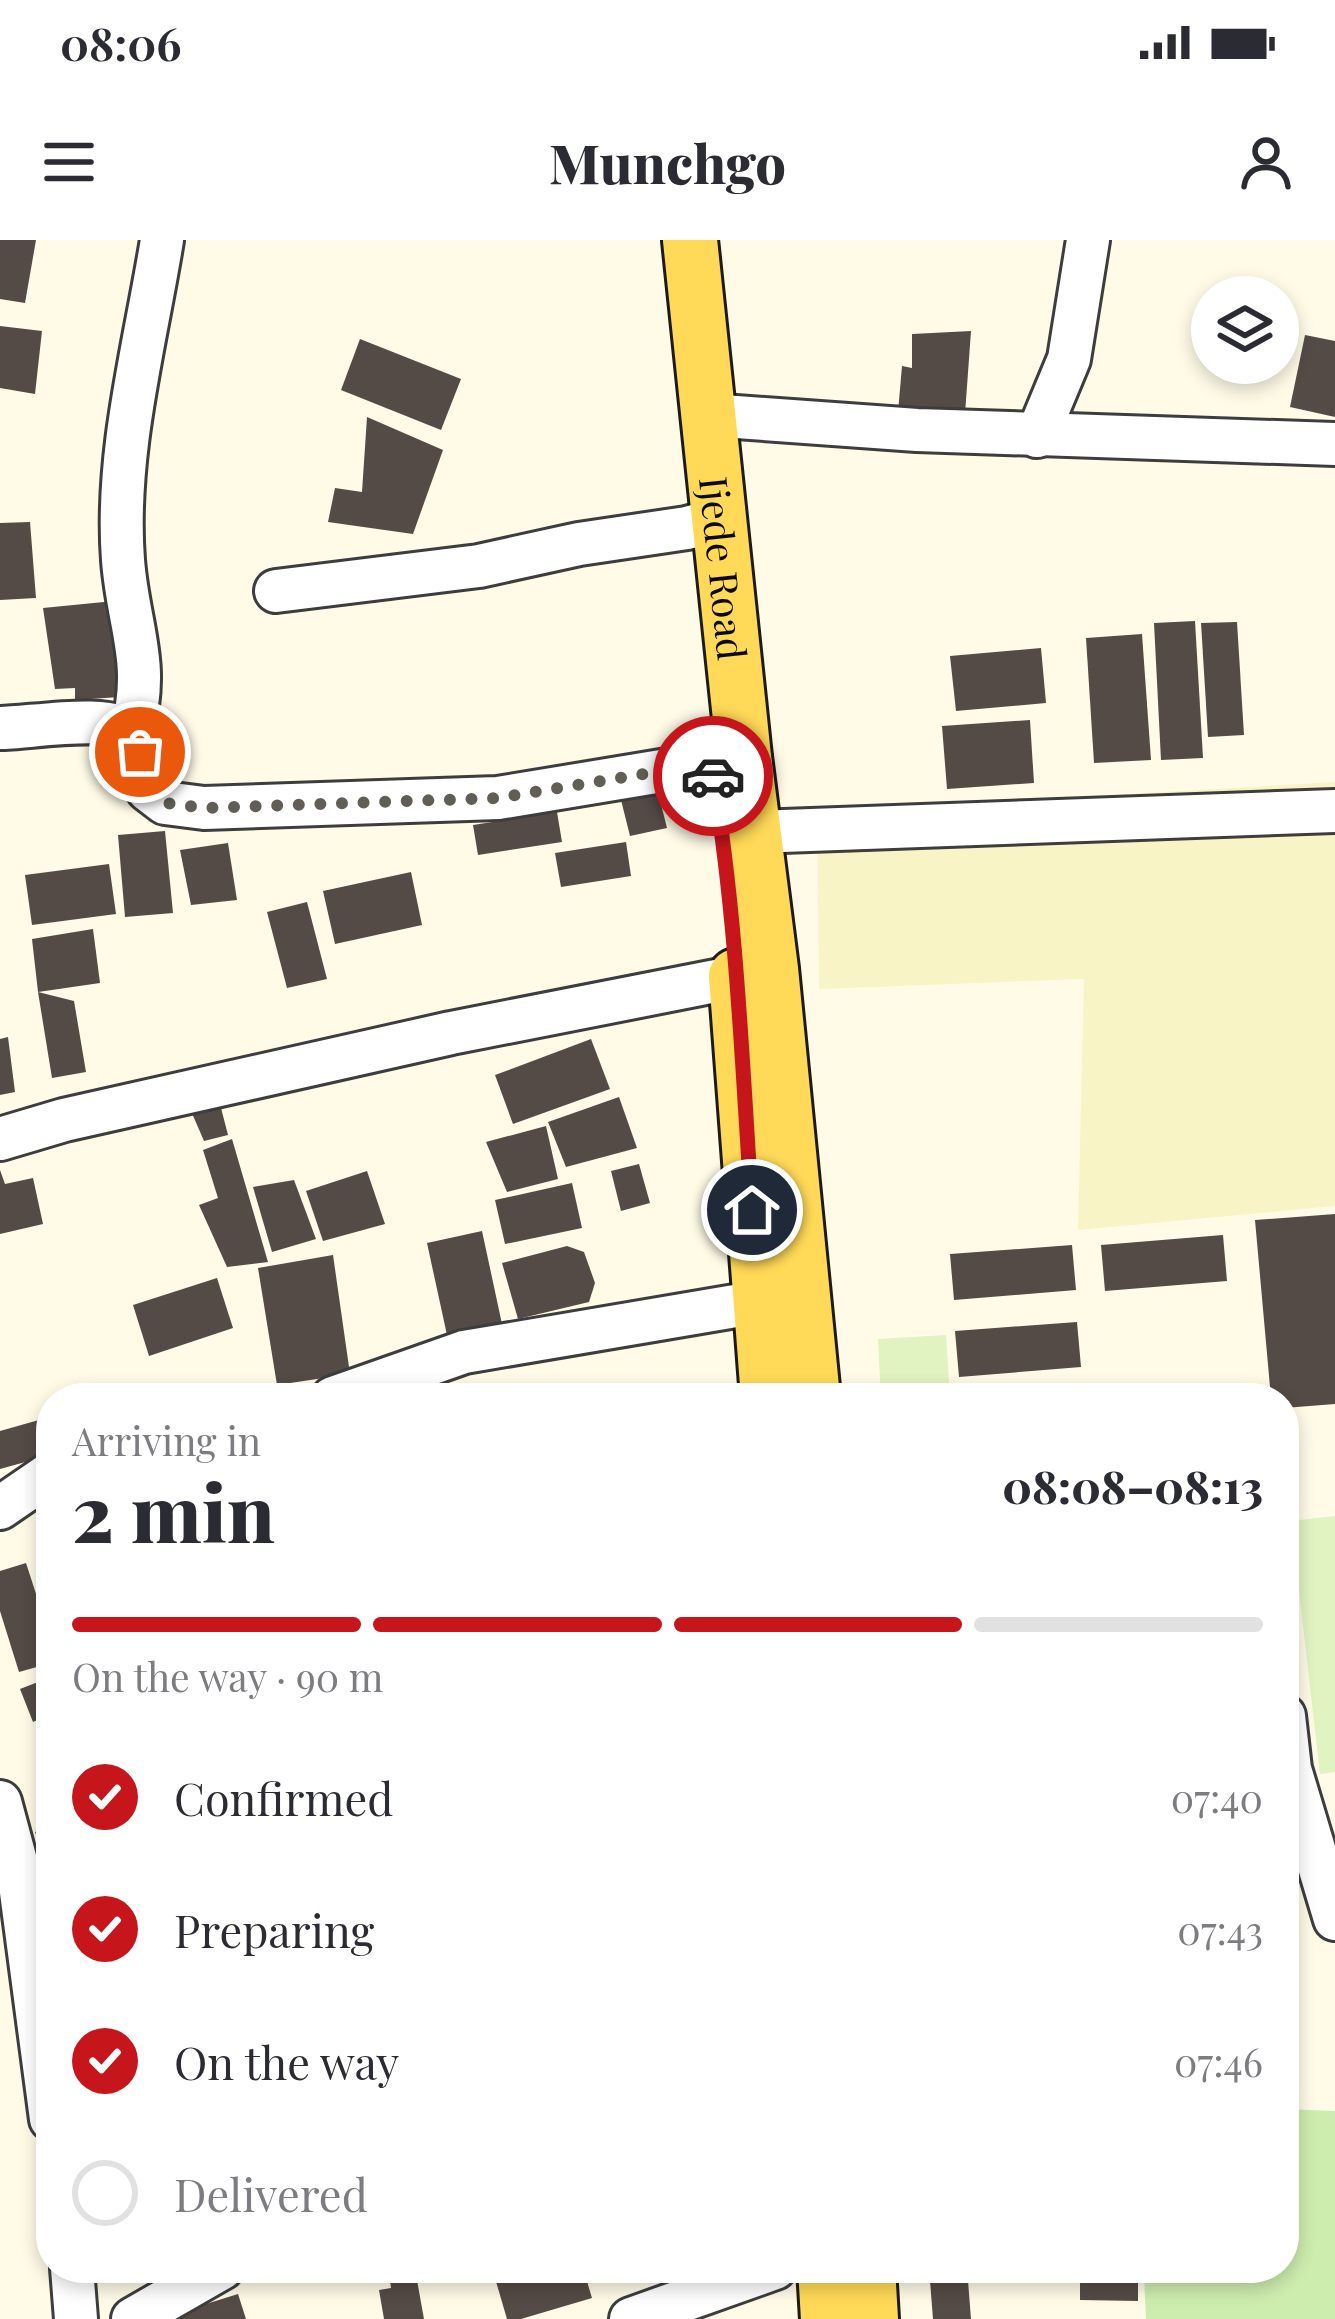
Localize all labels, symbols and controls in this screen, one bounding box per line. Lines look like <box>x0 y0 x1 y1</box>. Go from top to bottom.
text: 08:06 <box>60 12 182 72</box>
text: Munchgo <box>549 126 786 198</box>
icon: menu <box>36 129 102 195</box>
icon: person <box>1233 129 1299 195</box>
map controls <box>1191 276 1299 384</box>
button: layers <box>1191 276 1299 384</box>
street label: Ijede Road <box>689 474 760 663</box>
pin <box>89 701 191 803</box>
courier <box>653 716 773 836</box>
icon: bag <box>107 719 173 785</box>
icon: car <box>680 743 746 809</box>
pin <box>701 1159 803 1261</box>
icon: home <box>719 1177 785 1243</box>
text: Arriving in <box>72 1414 261 1466</box>
text: 08:08–08:13 <box>1002 1455 1263 1515</box>
text: 2 min <box>72 1459 275 1563</box>
text: On the way · 90 m <box>72 1650 384 1702</box>
icon: check <box>72 1764 138 1830</box>
text: Confirmed <box>174 1767 393 1827</box>
text: 07:40 <box>1171 1771 1263 1823</box>
icon: check <box>72 1896 138 1962</box>
text: Preparing <box>174 1899 374 1959</box>
text: 07:43 <box>1177 1903 1263 1955</box>
icon: check <box>72 2028 138 2094</box>
text: On the way <box>174 2031 399 2091</box>
text: 07:46 <box>1174 2035 1263 2087</box>
text: Delivered <box>174 2163 368 2223</box>

